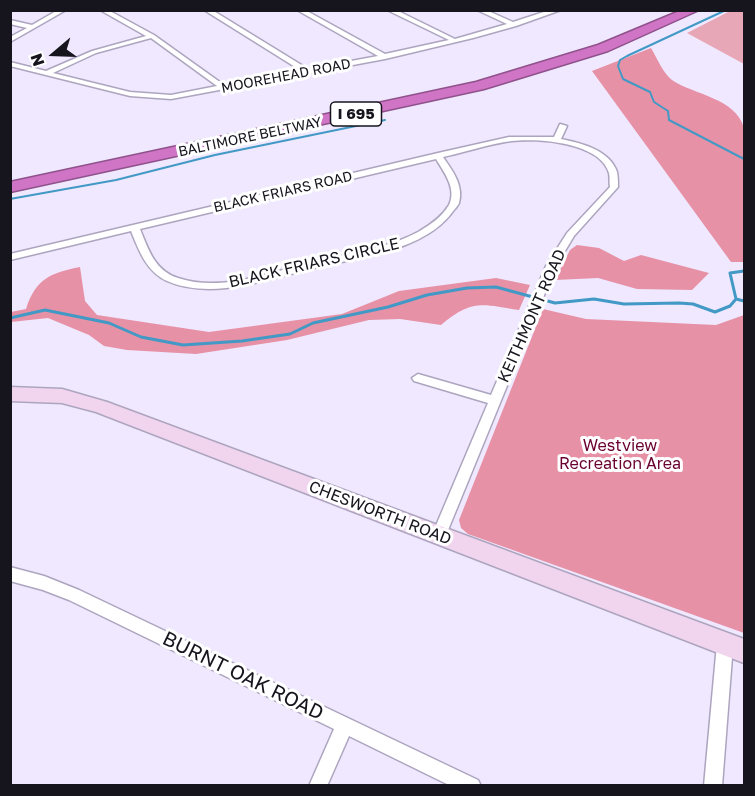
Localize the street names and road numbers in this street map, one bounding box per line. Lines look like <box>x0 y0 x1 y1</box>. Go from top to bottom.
street label: MOOREHEAD ROAD <box>220 55 352 97</box>
road number: I 695 <box>330 102 382 126</box>
street label: BALTIMORE BELTWAY <box>177 114 323 160</box>
street label: BLACK FRIARS ROAD <box>212 168 354 216</box>
street label: BLACK FRIARS CIRCLE <box>227 234 401 292</box>
street label: KEITHMONT ROAD <box>494 246 570 386</box>
street label: CHESWORTH ROAD <box>306 477 454 549</box>
street label: BURNT OAK ROAD <box>159 627 327 725</box>

